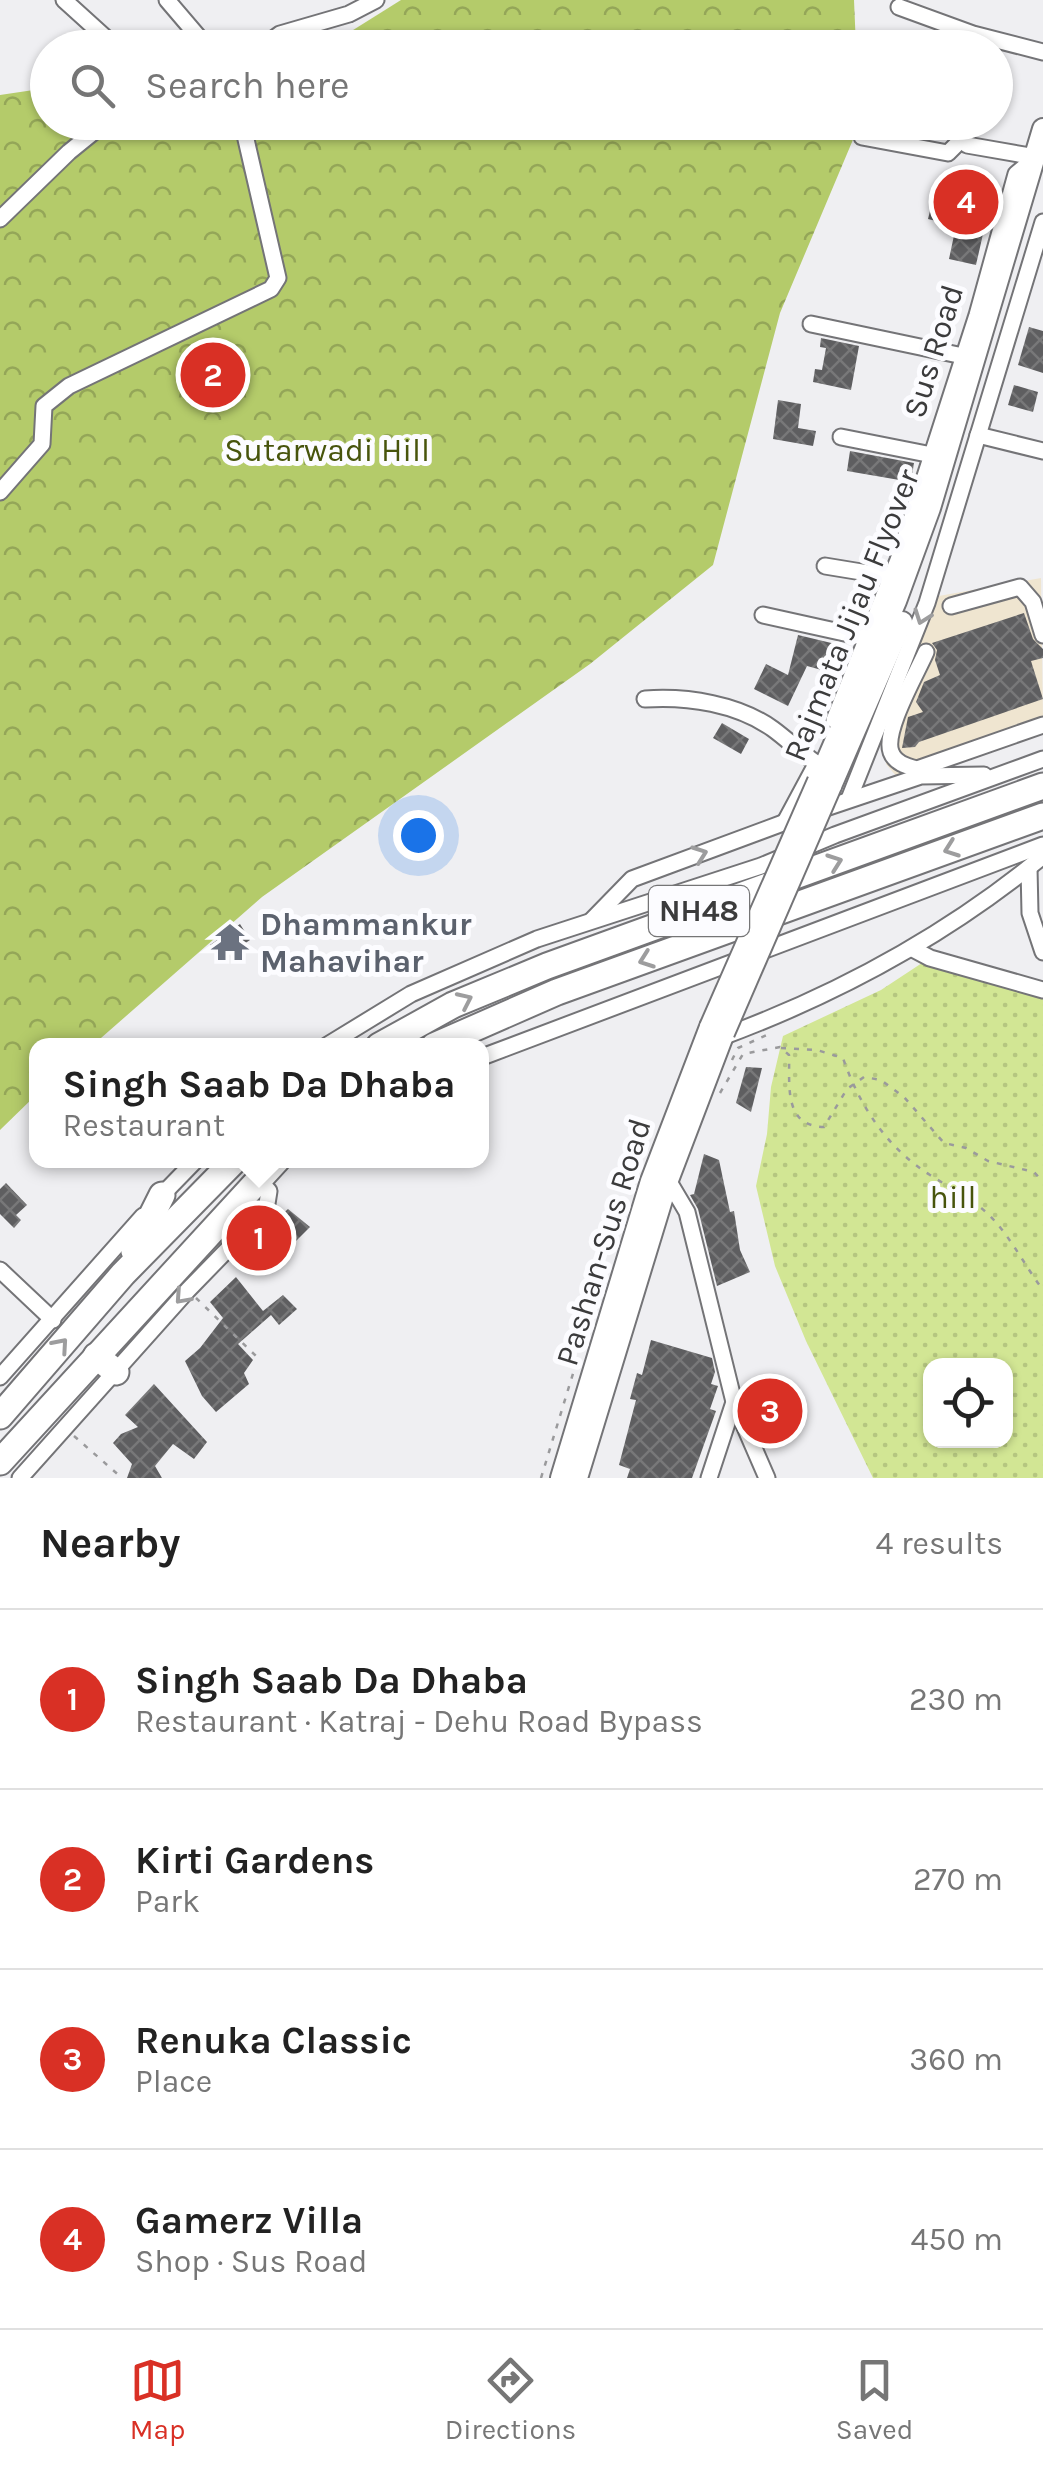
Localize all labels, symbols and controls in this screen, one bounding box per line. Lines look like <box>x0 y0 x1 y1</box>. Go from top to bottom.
search box <box>30 30 1013 140</box>
icon: search <box>65 58 120 113</box>
text: Search here <box>145 63 349 108</box>
pin: 4 <box>934 164 998 240</box>
street label: Sus Road <box>896 280 971 422</box>
pin: 2 <box>180 338 246 412</box>
park label: Sutarwadi Hill <box>224 432 430 469</box>
street label: Rajmata Jijau Flyover <box>776 464 927 766</box>
one-way arrow <box>913 607 933 624</box>
your location <box>393 810 444 861</box>
one-way arrow <box>944 837 961 858</box>
one-way arrow <box>690 845 707 866</box>
one-way arrow <box>825 853 842 874</box>
road number: NH48 <box>649 886 749 936</box>
place label: Dhammankur Mahavihar <box>260 906 472 980</box>
temple icon: Dhammankur Mahavihar <box>209 921 251 963</box>
one-way arrow <box>638 948 655 969</box>
one-way arrow <box>455 992 473 1012</box>
popup <box>29 1038 489 1168</box>
text: Singh Saab Da Dhaba <box>63 1062 455 1107</box>
text: Restaurant <box>63 1107 225 1144</box>
street label: Pashan-Sus Road <box>548 1114 659 1370</box>
park label: hill <box>930 1179 976 1216</box>
pin: 1 <box>226 1200 292 1276</box>
one-way arrow <box>176 1285 194 1304</box>
one-way arrow <box>50 1338 68 1357</box>
map controls <box>923 1358 1013 1448</box>
button: locate <box>923 1358 1013 1448</box>
pin: 3 <box>738 1374 802 1448</box>
text: Nearby <box>40 1518 180 1568</box>
text: 4 results <box>876 1525 1003 1562</box>
text: Singh Saab Da Dhaba <box>135 1658 528 1703</box>
text: 1 <box>67 1681 78 1718</box>
text: 230 m <box>909 1681 1003 1718</box>
text: Restaurant · Katraj - Dehu Road Bypass <box>135 1703 703 1740</box>
text: Kirti Gardens <box>135 1838 374 1883</box>
text: 2 <box>63 1861 82 1898</box>
text: 270 m <box>913 1861 1003 1898</box>
text: Park <box>135 1883 200 1920</box>
text: Renuka Classic <box>135 2018 412 2063</box>
text: 3 <box>63 2041 82 2078</box>
text: 360 m <box>909 2041 1003 2078</box>
text: Place <box>135 2063 212 2100</box>
text: Gamerz Villa <box>135 2198 363 2243</box>
text: 4 <box>63 2221 82 2258</box>
text: 450 m <box>911 2221 1003 2258</box>
text: Shop · Sus Road <box>135 2243 368 2280</box>
tab: Map <box>130 2353 185 2446</box>
tab: Directions <box>445 2353 576 2446</box>
tab: Saved <box>836 2353 913 2446</box>

